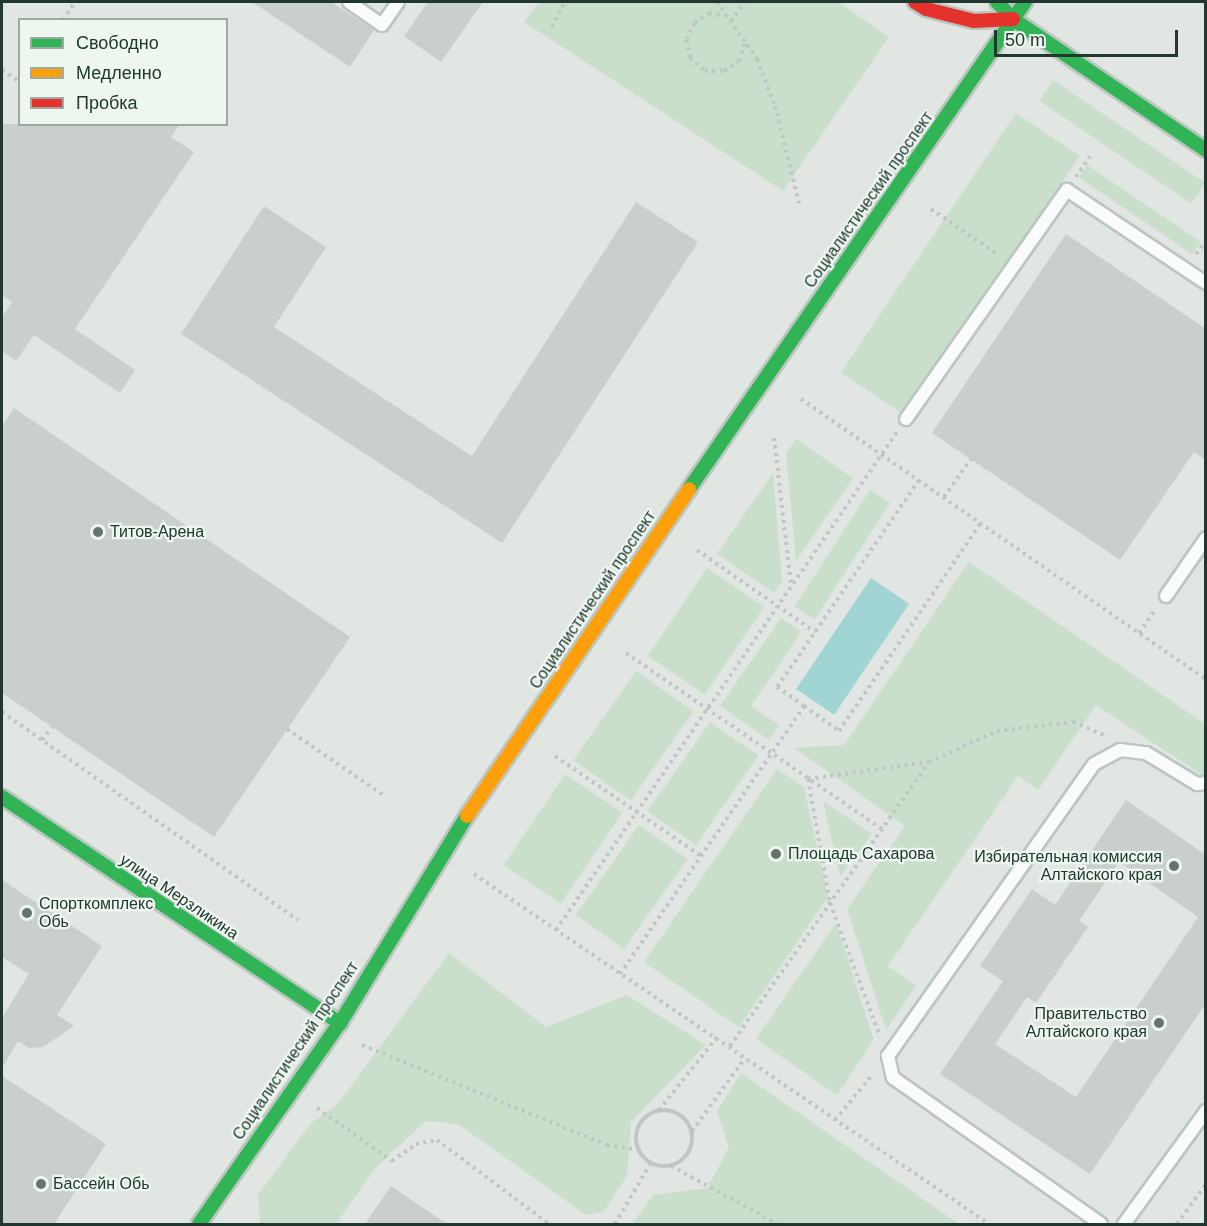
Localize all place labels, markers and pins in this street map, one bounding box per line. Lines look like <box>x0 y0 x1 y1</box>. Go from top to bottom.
place label: Титов-Арена <box>110 522 204 542</box>
marker: Титов-Арена <box>91 525 105 539</box>
place label: Площадь Сахарова <box>788 844 934 864</box>
marker: Площадь Сахарова <box>769 847 783 861</box>
place label: Избирательная комиссия Алтайского края <box>974 847 1162 885</box>
marker: Избирательная комиссия Алтайского края <box>1167 859 1181 873</box>
place label: Спорткомплекс Обь <box>39 894 153 932</box>
marker: Спорткомплекс Обь <box>20 906 34 920</box>
place label: Правительство Алтайского края <box>1026 1004 1147 1042</box>
marker: Правительство Алтайского края <box>1152 1016 1166 1030</box>
place label: Бассейн Обь <box>53 1174 149 1194</box>
marker: Бассейн Обь <box>34 1177 48 1191</box>

